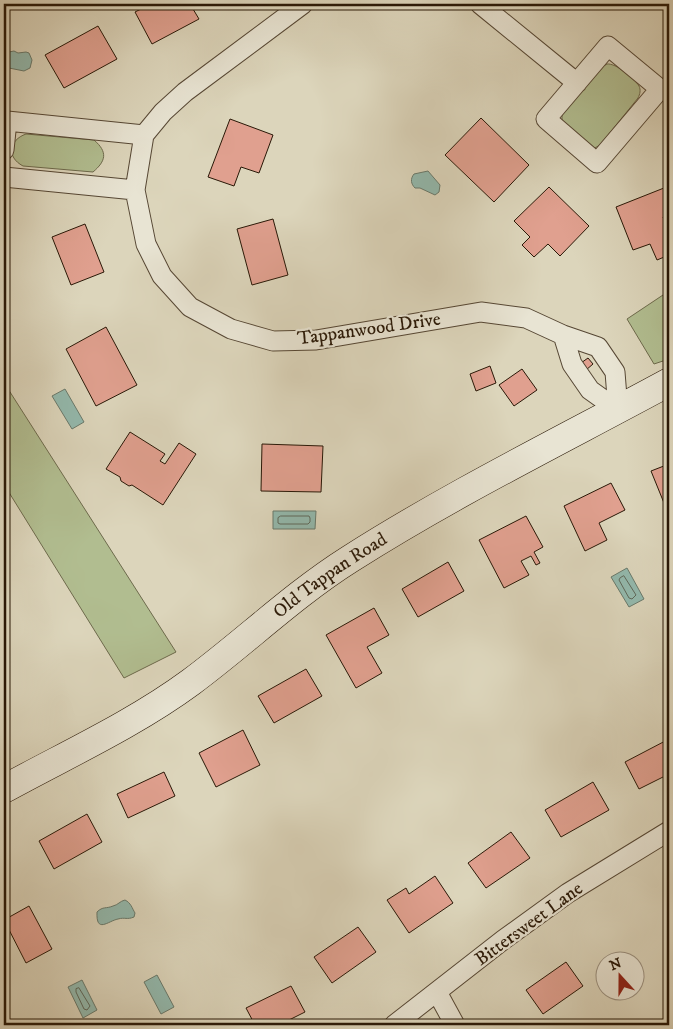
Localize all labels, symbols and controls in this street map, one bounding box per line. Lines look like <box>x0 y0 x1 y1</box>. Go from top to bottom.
street label: Tappanwood Drive <box>296 308 442 350</box>
street label: Old Tappan Road <box>268 527 391 623</box>
street label: Bittersweet Lane <box>471 877 588 971</box>
north arrow <box>596 952 646 1002</box>
text: N <box>607 954 625 975</box>

